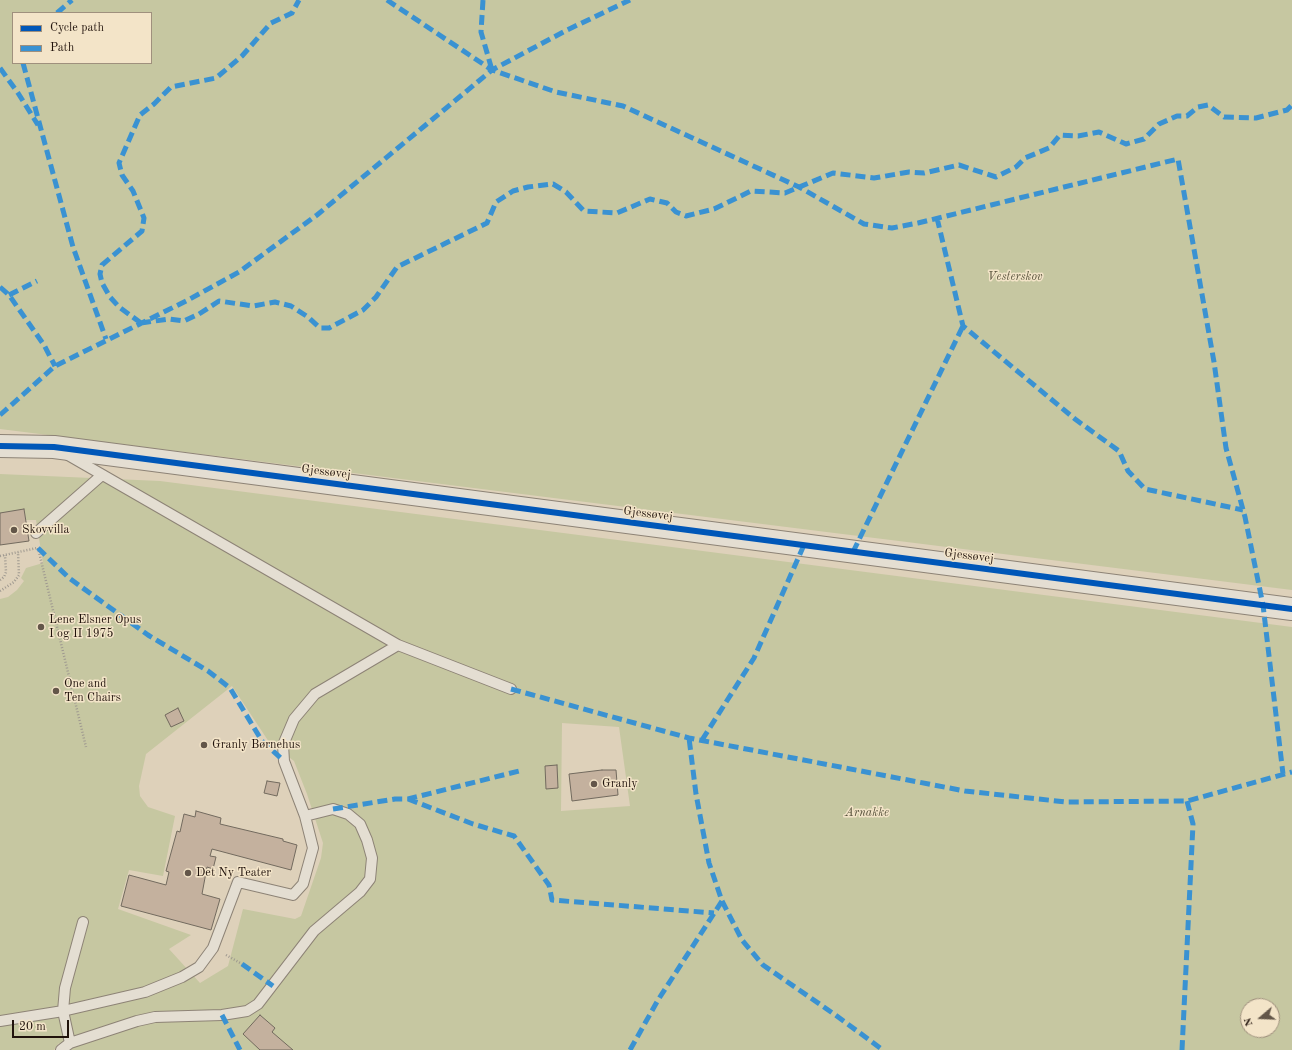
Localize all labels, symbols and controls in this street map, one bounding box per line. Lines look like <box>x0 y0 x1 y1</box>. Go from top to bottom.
legend <box>12 12 152 64</box>
text: Cycle path <box>50 22 104 34</box>
text: Path <box>50 42 74 54</box>
park label: Vesterskov <box>988 270 1042 284</box>
street label: Gjessøvej <box>301 462 351 482</box>
street label: Gjessøvej <box>623 504 673 524</box>
place label: Skovvilla <box>22 523 69 537</box>
marker: Skovvilla <box>9 525 19 535</box>
street label: Gjessøvej <box>944 546 994 566</box>
place label: Lene Elsner Opus I og II 1975 <box>49 613 141 641</box>
marker: Lene Elsner Opus I og II 1975 <box>36 622 46 632</box>
place label: One and Ten Chairs <box>64 677 121 705</box>
marker: One and Ten Chairs <box>51 686 61 696</box>
place label: Granly Børnehus <box>212 738 300 752</box>
marker: Granly Børnehus <box>199 740 209 750</box>
place label: Granly <box>602 777 638 791</box>
marker: Granly <box>589 779 599 789</box>
park label: Arnakke <box>845 806 889 820</box>
place label: Det Ny Teater <box>196 866 271 880</box>
marker: Det Ny Teater <box>183 868 193 878</box>
north arrow <box>1240 998 1280 1038</box>
scale bar <box>14 1012 71 1038</box>
text: N <box>1243 1016 1256 1028</box>
text: 20 m <box>19 1021 46 1033</box>

